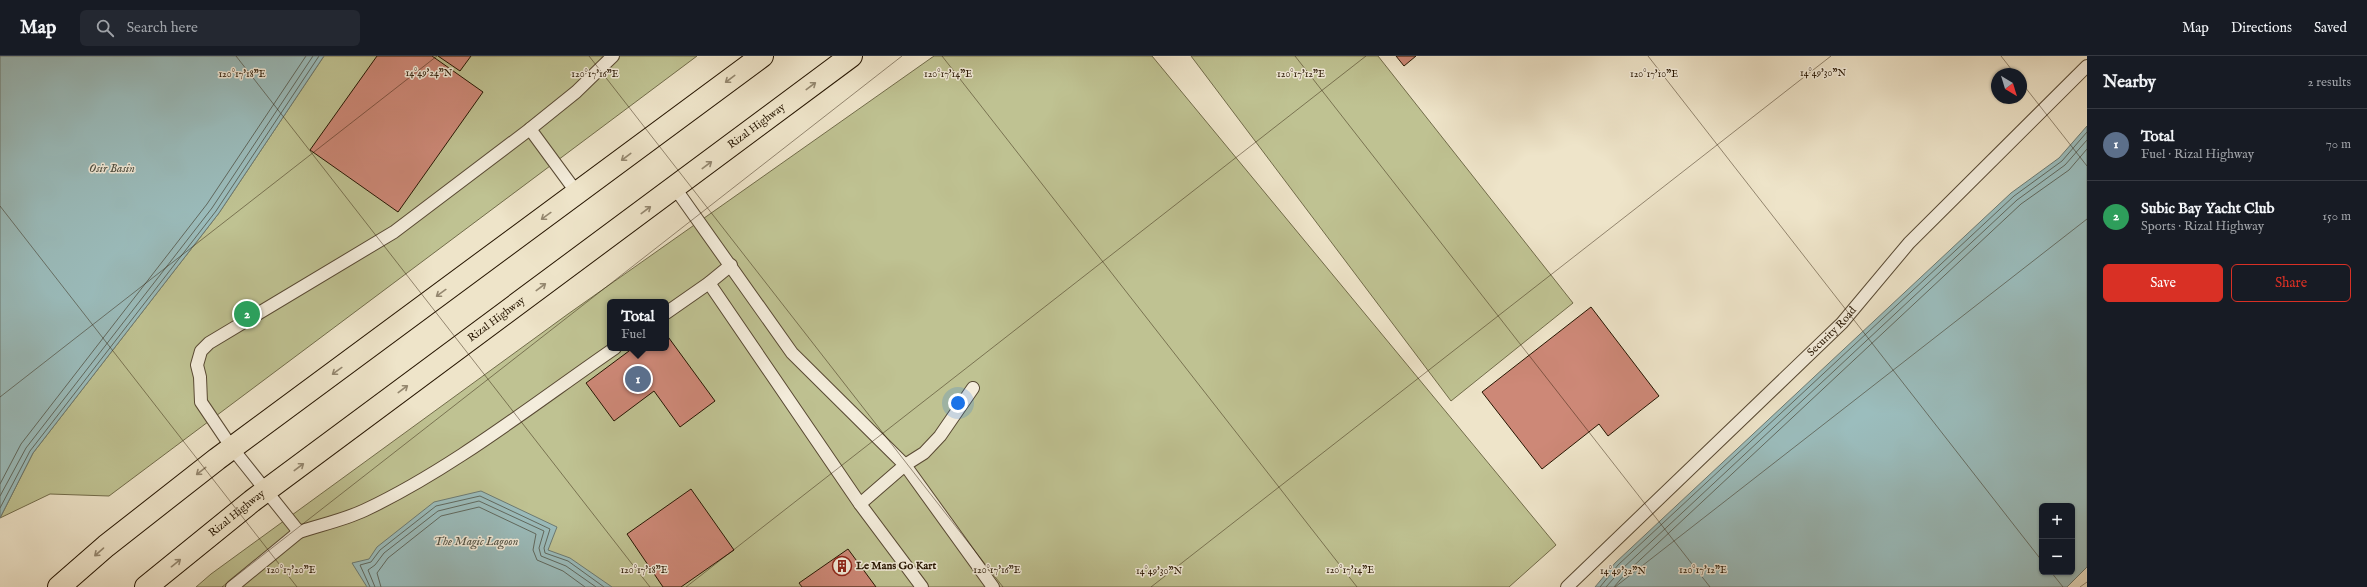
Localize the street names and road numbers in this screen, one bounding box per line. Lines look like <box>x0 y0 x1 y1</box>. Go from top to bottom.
street label: Rizal Highway <box>725 100 788 152</box>
street label: Rizal Highway <box>465 293 528 345</box>
street label: Security Road <box>1804 304 1860 360</box>
street label: Rizal Highway <box>206 486 268 540</box>

